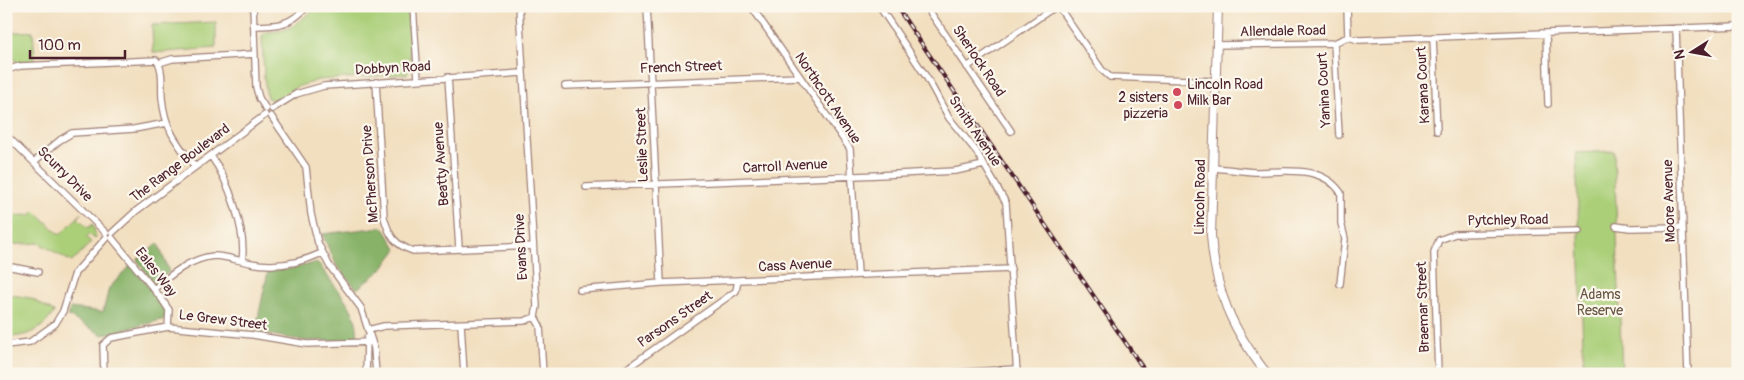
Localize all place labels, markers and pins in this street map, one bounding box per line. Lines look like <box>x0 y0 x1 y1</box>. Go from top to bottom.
place label: Lincoln Road Milk Bar <box>1187 76 1263 109</box>
marker: Lincoln Road Milk Bar <box>1171 86 1183 98</box>
place label: 2 sisters pizzeria <box>1118 89 1169 122</box>
marker: 2 sisters pizzeria <box>1172 99 1184 111</box>

